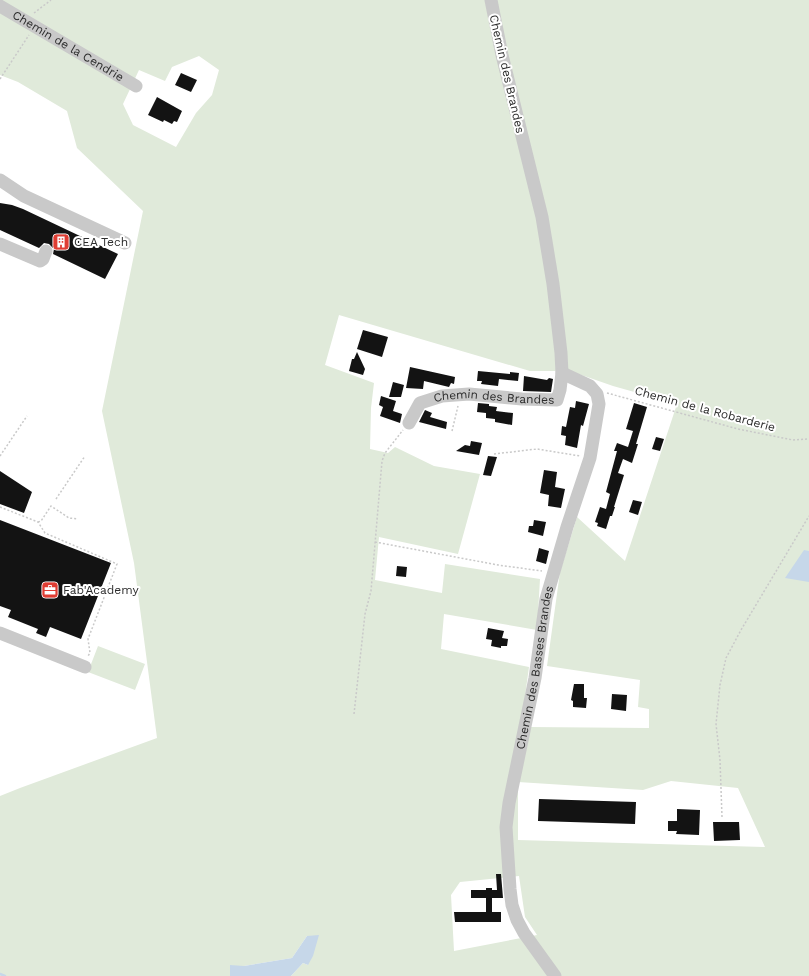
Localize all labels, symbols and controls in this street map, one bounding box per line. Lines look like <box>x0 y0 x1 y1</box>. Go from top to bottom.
street label: Chemin de la Cendrie <box>10 8 126 84</box>
street label: Chemin des Brandes <box>487 13 527 135</box>
building icon: CEA Tech <box>51 232 71 252</box>
place label: CEA Tech <box>74 235 128 249</box>
street label: Chemin de la Robarderie <box>633 383 777 435</box>
street label: Chemin des Brandes <box>432 387 555 407</box>
office icon: Fab'Academy <box>40 580 60 600</box>
place label: Fab'Academy <box>63 583 139 597</box>
street label: Chemin des Basses Brandes <box>513 584 557 751</box>

